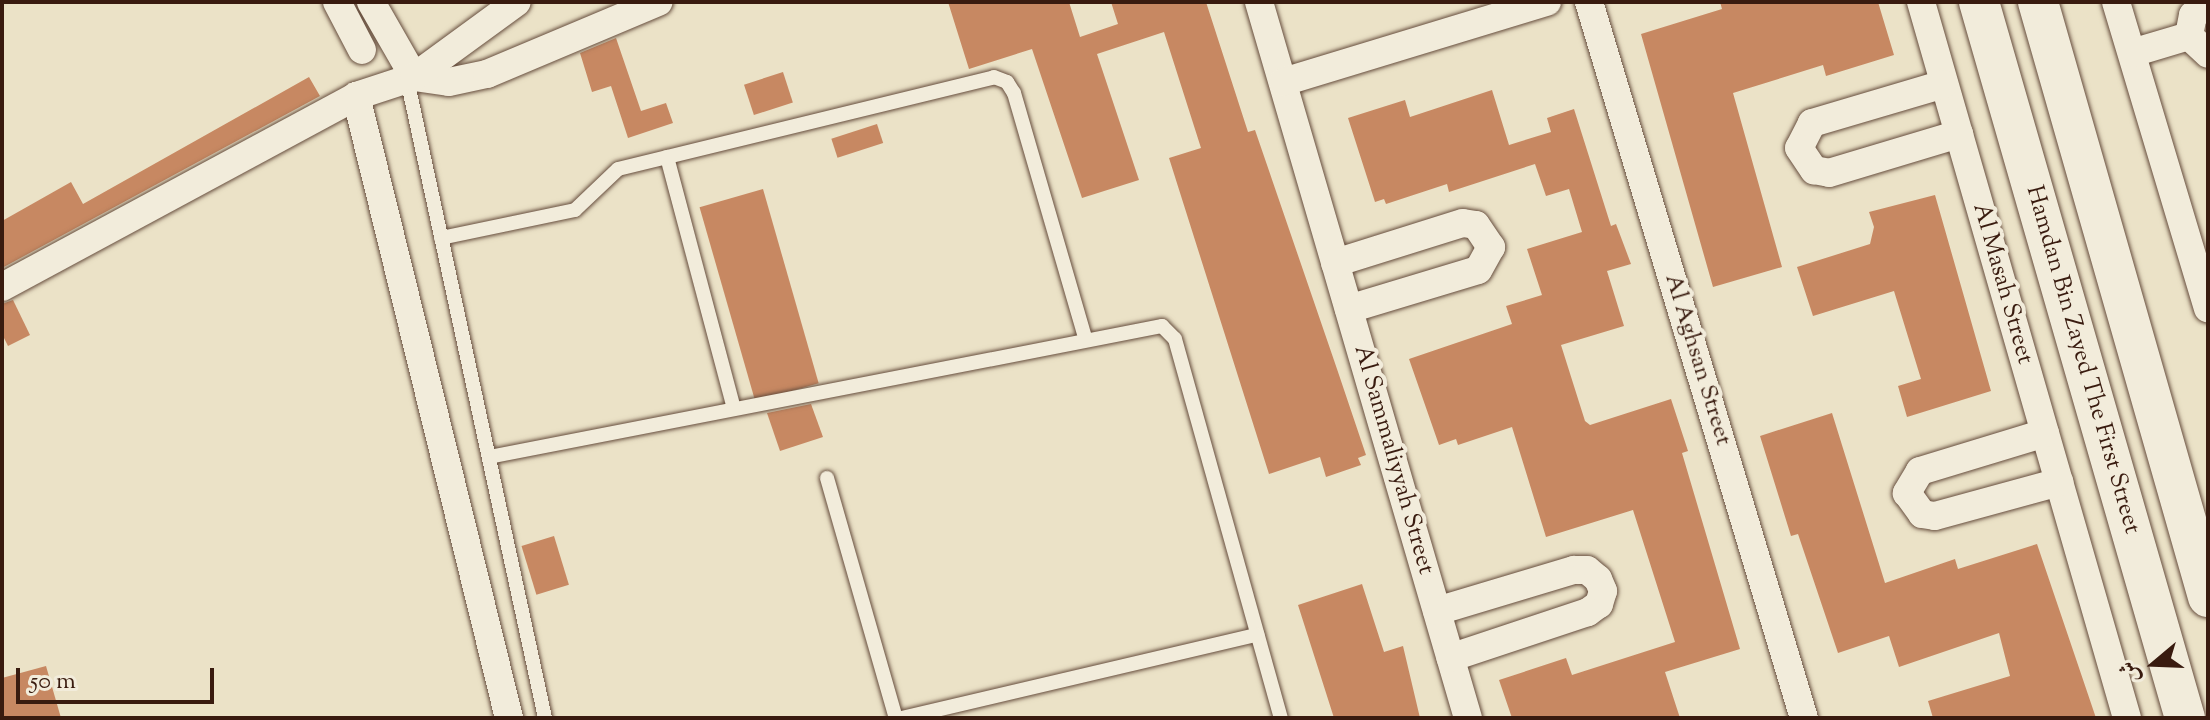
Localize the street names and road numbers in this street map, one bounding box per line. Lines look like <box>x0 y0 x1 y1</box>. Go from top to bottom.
street label: Hamdan Bin Zayed The First Street <box>2018 183 2146 537</box>
street label: Al Masah Street <box>1965 200 2039 368</box>
street label: Al Aghsan Street <box>1657 271 1737 449</box>
street label: Al Sammaliyyah Street <box>1347 342 1439 578</box>

